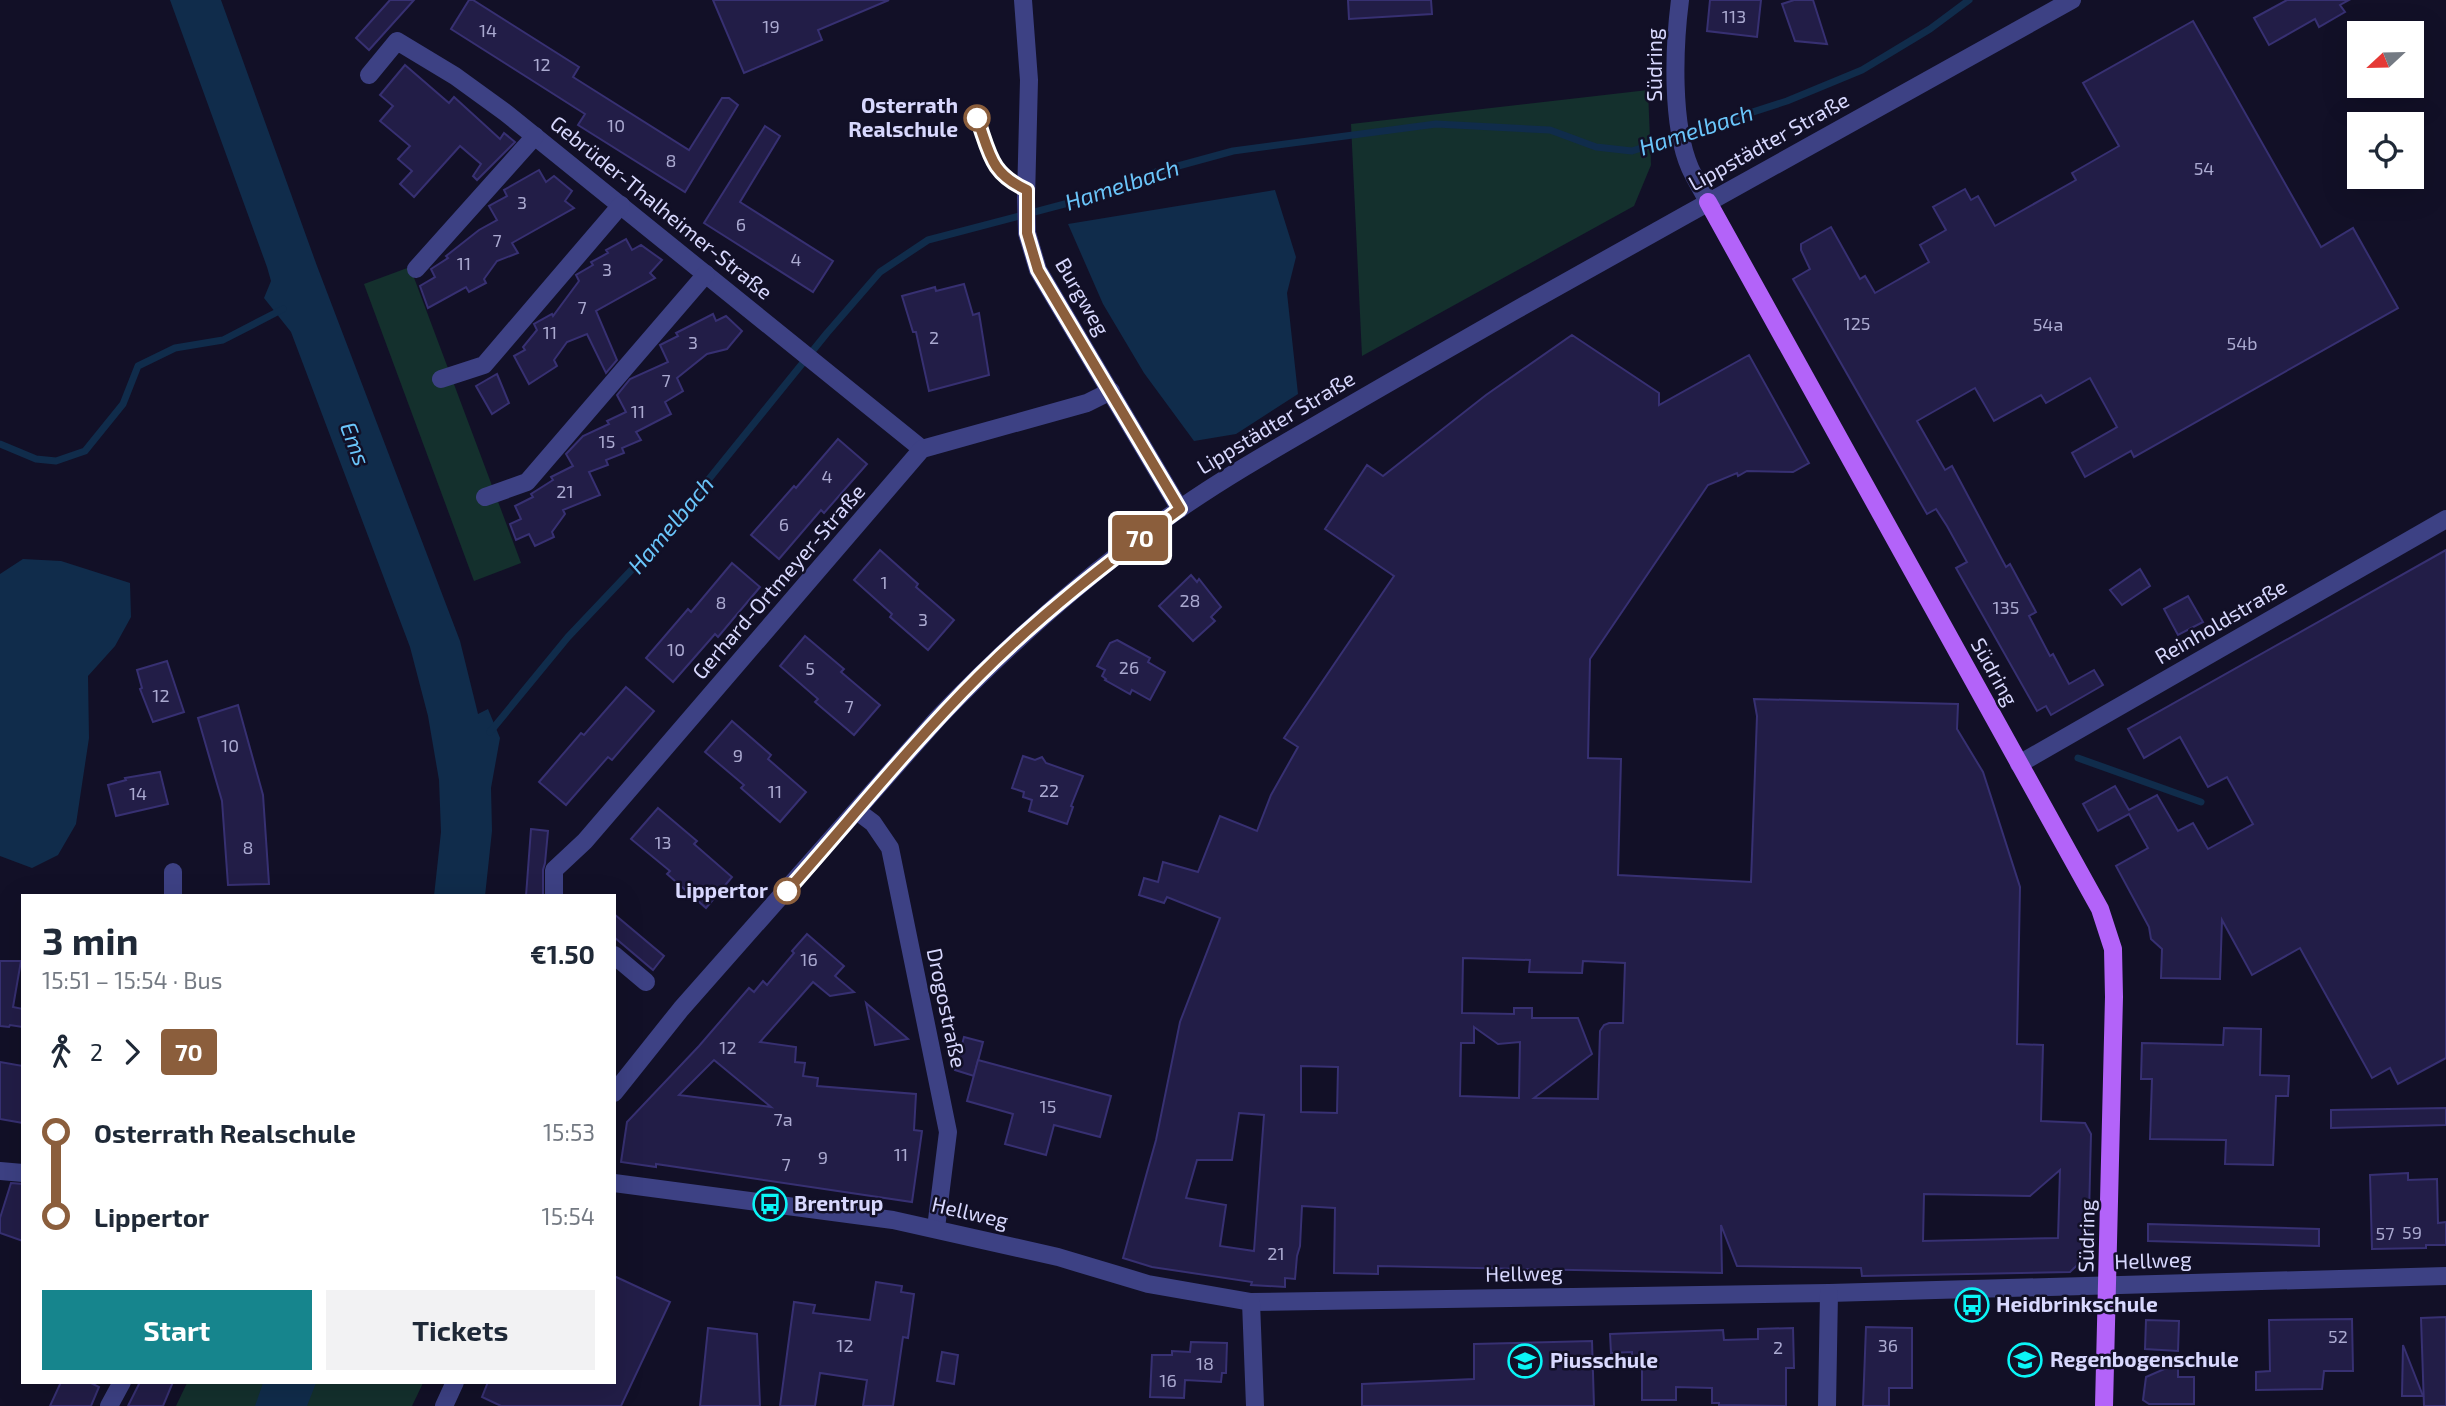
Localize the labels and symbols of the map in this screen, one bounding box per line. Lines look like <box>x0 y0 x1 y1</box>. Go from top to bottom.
house number: 113 <box>1722 5 1746 27</box>
house number: 19 <box>762 15 780 37</box>
house number: 14 <box>479 19 497 41</box>
north arrow <box>2347 21 2424 98</box>
street label: Südring <box>1641 28 1666 102</box>
house number: 12 <box>533 53 551 75</box>
street label: Lippstädter Straße <box>1684 86 1853 195</box>
place label: Osterrath Realschule <box>848 92 958 141</box>
water label: Hamelbach <box>1635 97 1756 161</box>
marker: Osterrath Realschule <box>964 105 990 131</box>
street label: Gebrüder-Thalheimer-Straße <box>546 110 778 304</box>
house number: 10 <box>607 114 625 136</box>
house number: 8 <box>666 149 676 171</box>
water label: Hamelbach <box>1061 152 1182 216</box>
house number: 54 <box>2194 157 2214 179</box>
house number: 3 <box>517 191 527 213</box>
house number: 6 <box>736 213 746 235</box>
house number: 7 <box>492 229 502 251</box>
house number: 4 <box>790 248 802 270</box>
house number: 11 <box>457 252 471 274</box>
street label: Burgweg <box>1051 253 1116 340</box>
house number: 3 <box>602 258 612 280</box>
house number: 7 <box>577 296 587 318</box>
house number: 125 <box>1844 312 1870 334</box>
house number: 54a <box>2033 313 2063 335</box>
house number: 11 <box>543 321 557 343</box>
house number: 2 <box>929 326 939 348</box>
house number: 3 <box>688 331 698 353</box>
house number: 54b <box>2227 332 2257 354</box>
street label: Lippstädter Straße <box>1192 365 1359 479</box>
house number: 7 <box>661 369 671 391</box>
house number: 11 <box>631 400 645 422</box>
water label: Ems <box>335 418 377 469</box>
house number: 15 <box>599 430 615 452</box>
house number: 4 <box>821 465 833 487</box>
water label: Hamelbach <box>621 470 719 579</box>
street label: Gerhard-Ortmeyer-Straße <box>686 478 869 684</box>
house number: 21 <box>556 480 574 502</box>
house number: 6 <box>779 513 789 535</box>
line badge: 70 <box>1108 515 1172 561</box>
house number: 1 <box>880 571 888 593</box>
street label: Reinholdstraße <box>2150 573 2291 669</box>
house number: 28 <box>1179 589 1201 611</box>
house number: 8 <box>716 591 726 613</box>
house number: 135 <box>1993 596 2019 618</box>
house number: 3 <box>918 608 928 630</box>
street label: Südring <box>1967 633 2024 710</box>
house number: 10 <box>667 638 685 660</box>
house number: 26 <box>1119 656 1139 678</box>
house number: 5 <box>805 657 815 679</box>
house number: 12 <box>152 684 170 706</box>
house number: 7 <box>844 695 854 717</box>
house number: 10 <box>221 734 239 756</box>
house number: 9 <box>733 744 743 766</box>
house number: 22 <box>1039 779 1059 801</box>
house number: 11 <box>768 780 782 802</box>
house number: 14 <box>129 782 147 804</box>
house number: 13 <box>654 831 672 853</box>
house number: 8 <box>243 836 253 858</box>
place label: Lippertor <box>675 877 768 902</box>
marker: Lippertor <box>774 878 800 904</box>
street label: Drogostraße <box>923 946 972 1070</box>
house number: 16 <box>800 948 818 970</box>
house number: 12 <box>719 1036 737 1058</box>
house number: 15 <box>1040 1095 1056 1117</box>
house number: 7a <box>773 1108 793 1130</box>
house number: 11 <box>894 1143 908 1165</box>
house number: 9 <box>818 1146 828 1168</box>
house number: 7 <box>781 1153 791 1175</box>
bus stop icon: Brentrup <box>751 1185 789 1223</box>
place label: Brentrup <box>794 1190 883 1215</box>
street label: Hellweg <box>930 1191 1011 1233</box>
street label: Südring <box>2072 1199 2099 1273</box>
house number: 59 <box>2402 1221 2422 1243</box>
house number: 57 <box>2376 1222 2394 1244</box>
house number: 21 <box>1267 1242 1285 1264</box>
street label: Hellweg <box>2114 1246 2192 1273</box>
street label: Hellweg <box>1485 1259 1563 1286</box>
bus stop icon: Heidbrinkschule <box>1953 1286 1991 1324</box>
place label: Heidbrinkschule <box>1996 1291 2158 1316</box>
house number: 52 <box>2328 1325 2348 1347</box>
house number: 12 <box>836 1334 854 1356</box>
house number: 36 <box>1878 1334 1898 1356</box>
house number: 2 <box>1773 1336 1783 1358</box>
school or university icon: Regenbogenschule <box>2006 1341 2044 1379</box>
school or university icon: Piusschule <box>1506 1342 1544 1380</box>
place label: Regenbogenschule <box>2050 1346 2239 1371</box>
place label: Piusschule <box>1550 1347 1658 1372</box>
house number: 18 <box>1196 1352 1214 1374</box>
house number: 16 <box>1159 1369 1177 1391</box>

